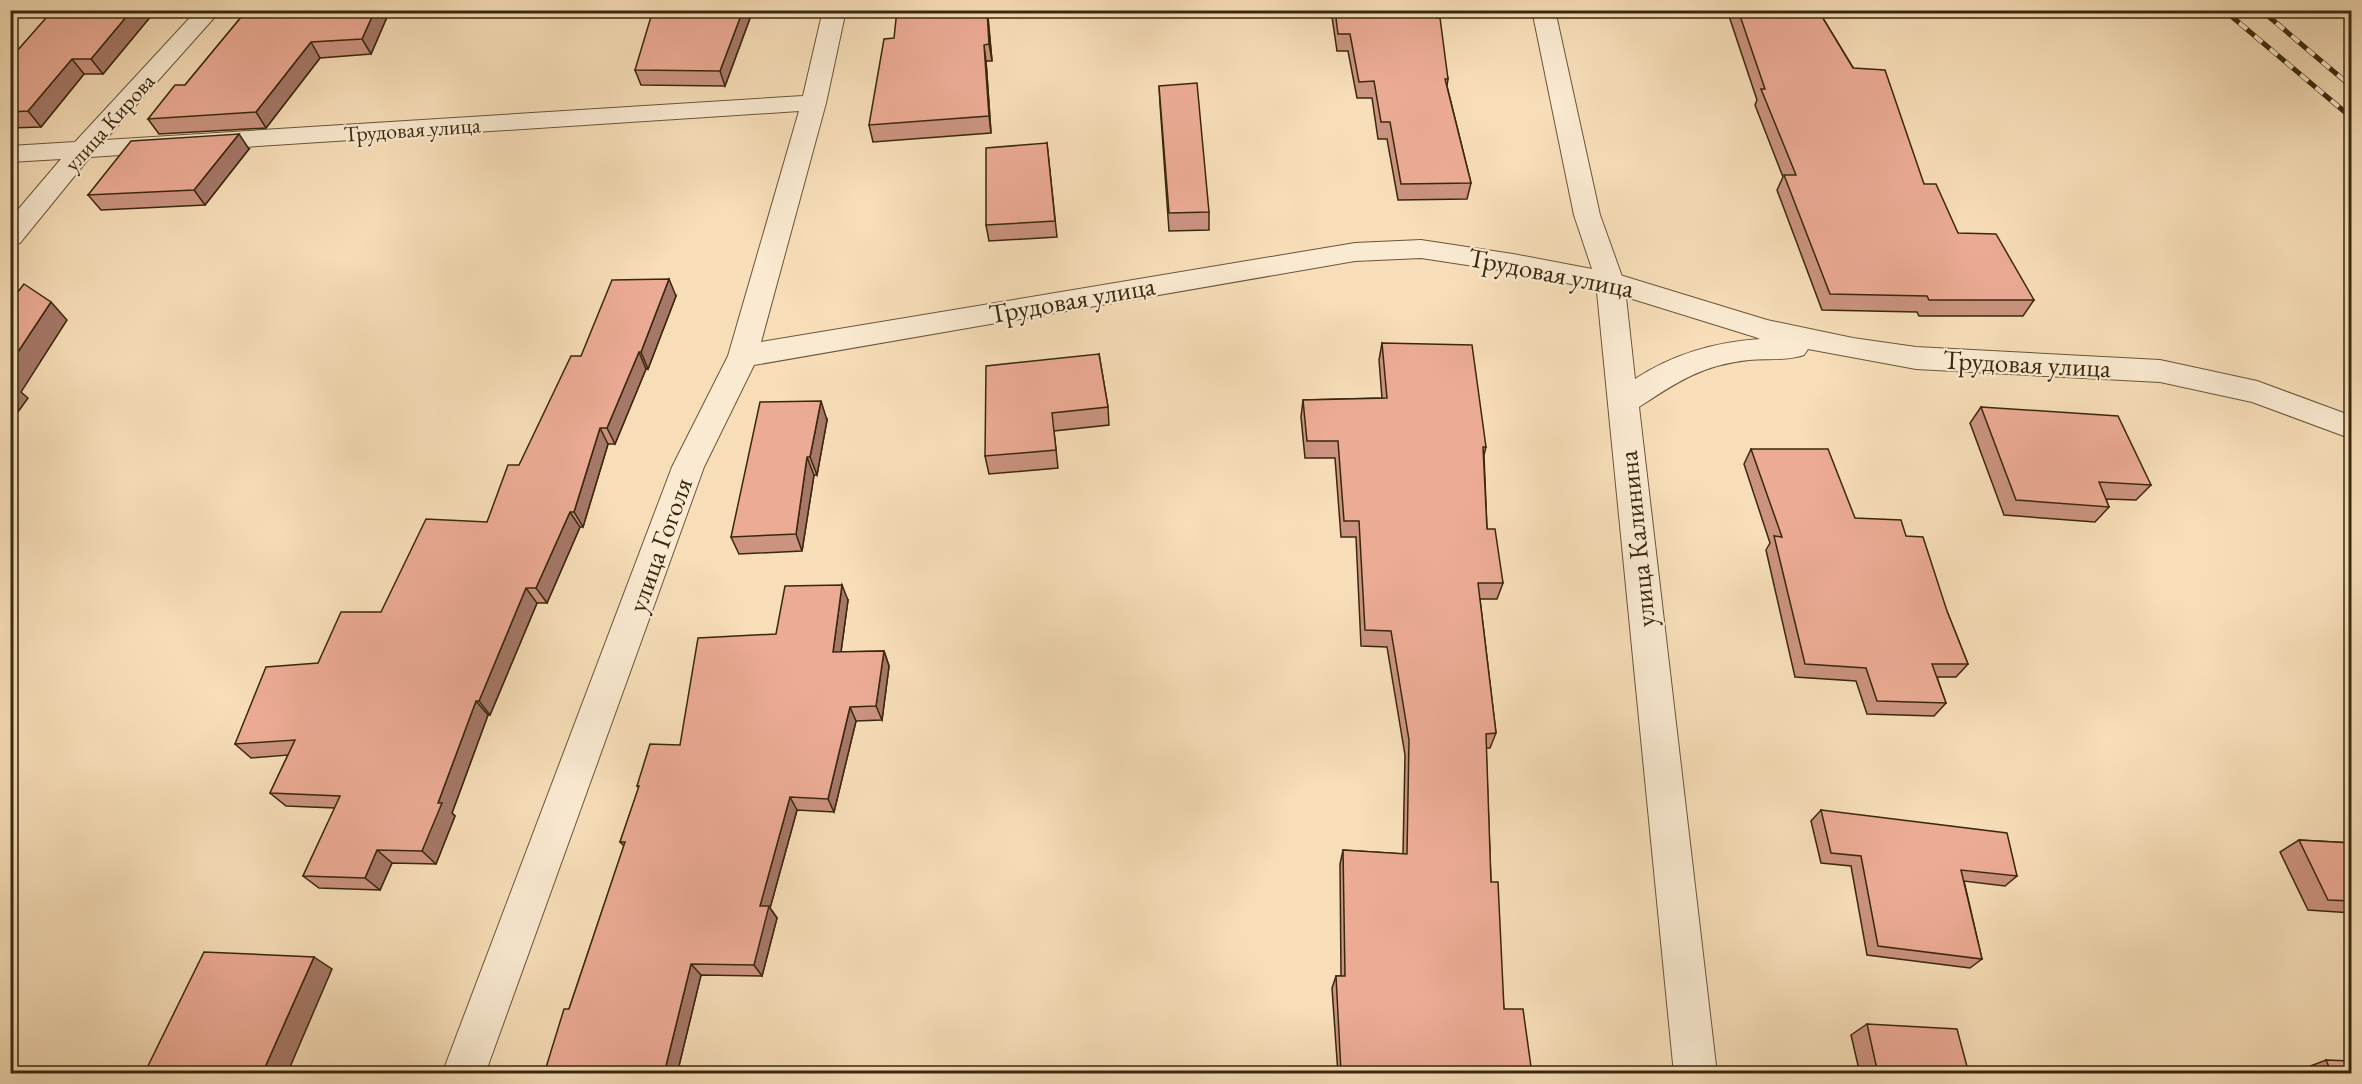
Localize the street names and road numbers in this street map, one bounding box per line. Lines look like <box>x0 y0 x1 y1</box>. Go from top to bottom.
street label: улица Кирова <box>58 67 161 177</box>
street label: Трудовая улица <box>343 110 482 149</box>
street label: Трудовая улица <box>1465 239 1637 306</box>
street label: Трудовая улица <box>986 268 1158 331</box>
street label: Трудовая улица <box>1942 342 2112 385</box>
street label: улица Калинина <box>1610 449 1663 629</box>
street label: улица Гоголя <box>619 473 700 617</box>

